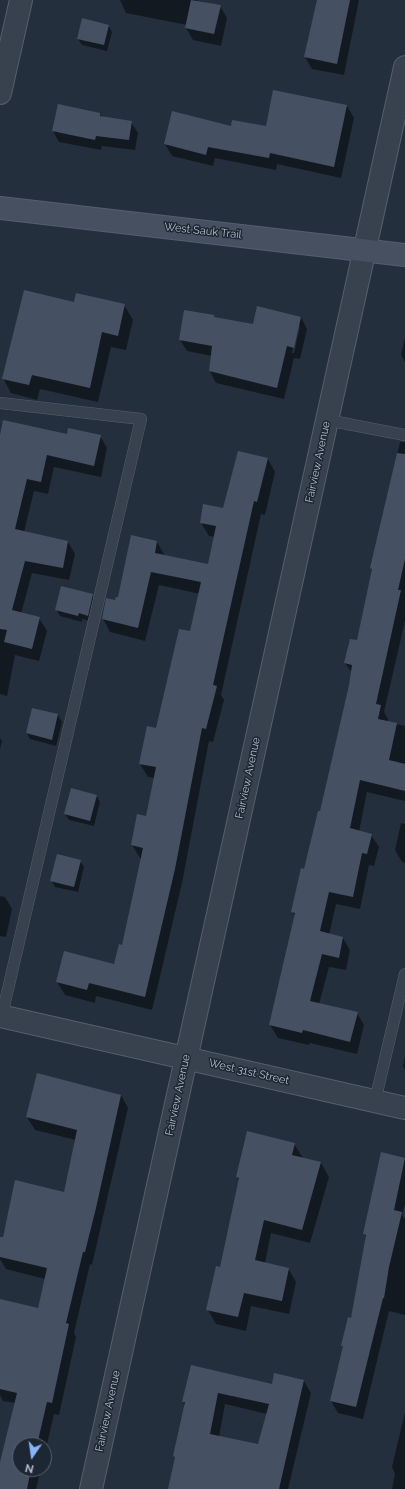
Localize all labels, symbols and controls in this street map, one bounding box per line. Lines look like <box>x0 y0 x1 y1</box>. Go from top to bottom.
street label: West Sauk Trail <box>164 220 242 242</box>
street label: Fairview Avenue <box>303 420 333 504</box>
street label: Fairview Avenue <box>233 736 263 820</box>
street label: Fairview Avenue <box>163 1053 193 1137</box>
street label: West 31st Street <box>208 1056 290 1088</box>
street label: Fairview Avenue <box>93 1369 123 1453</box>
north arrow <box>12 1437 52 1477</box>
text: N <box>24 1461 35 1475</box>

